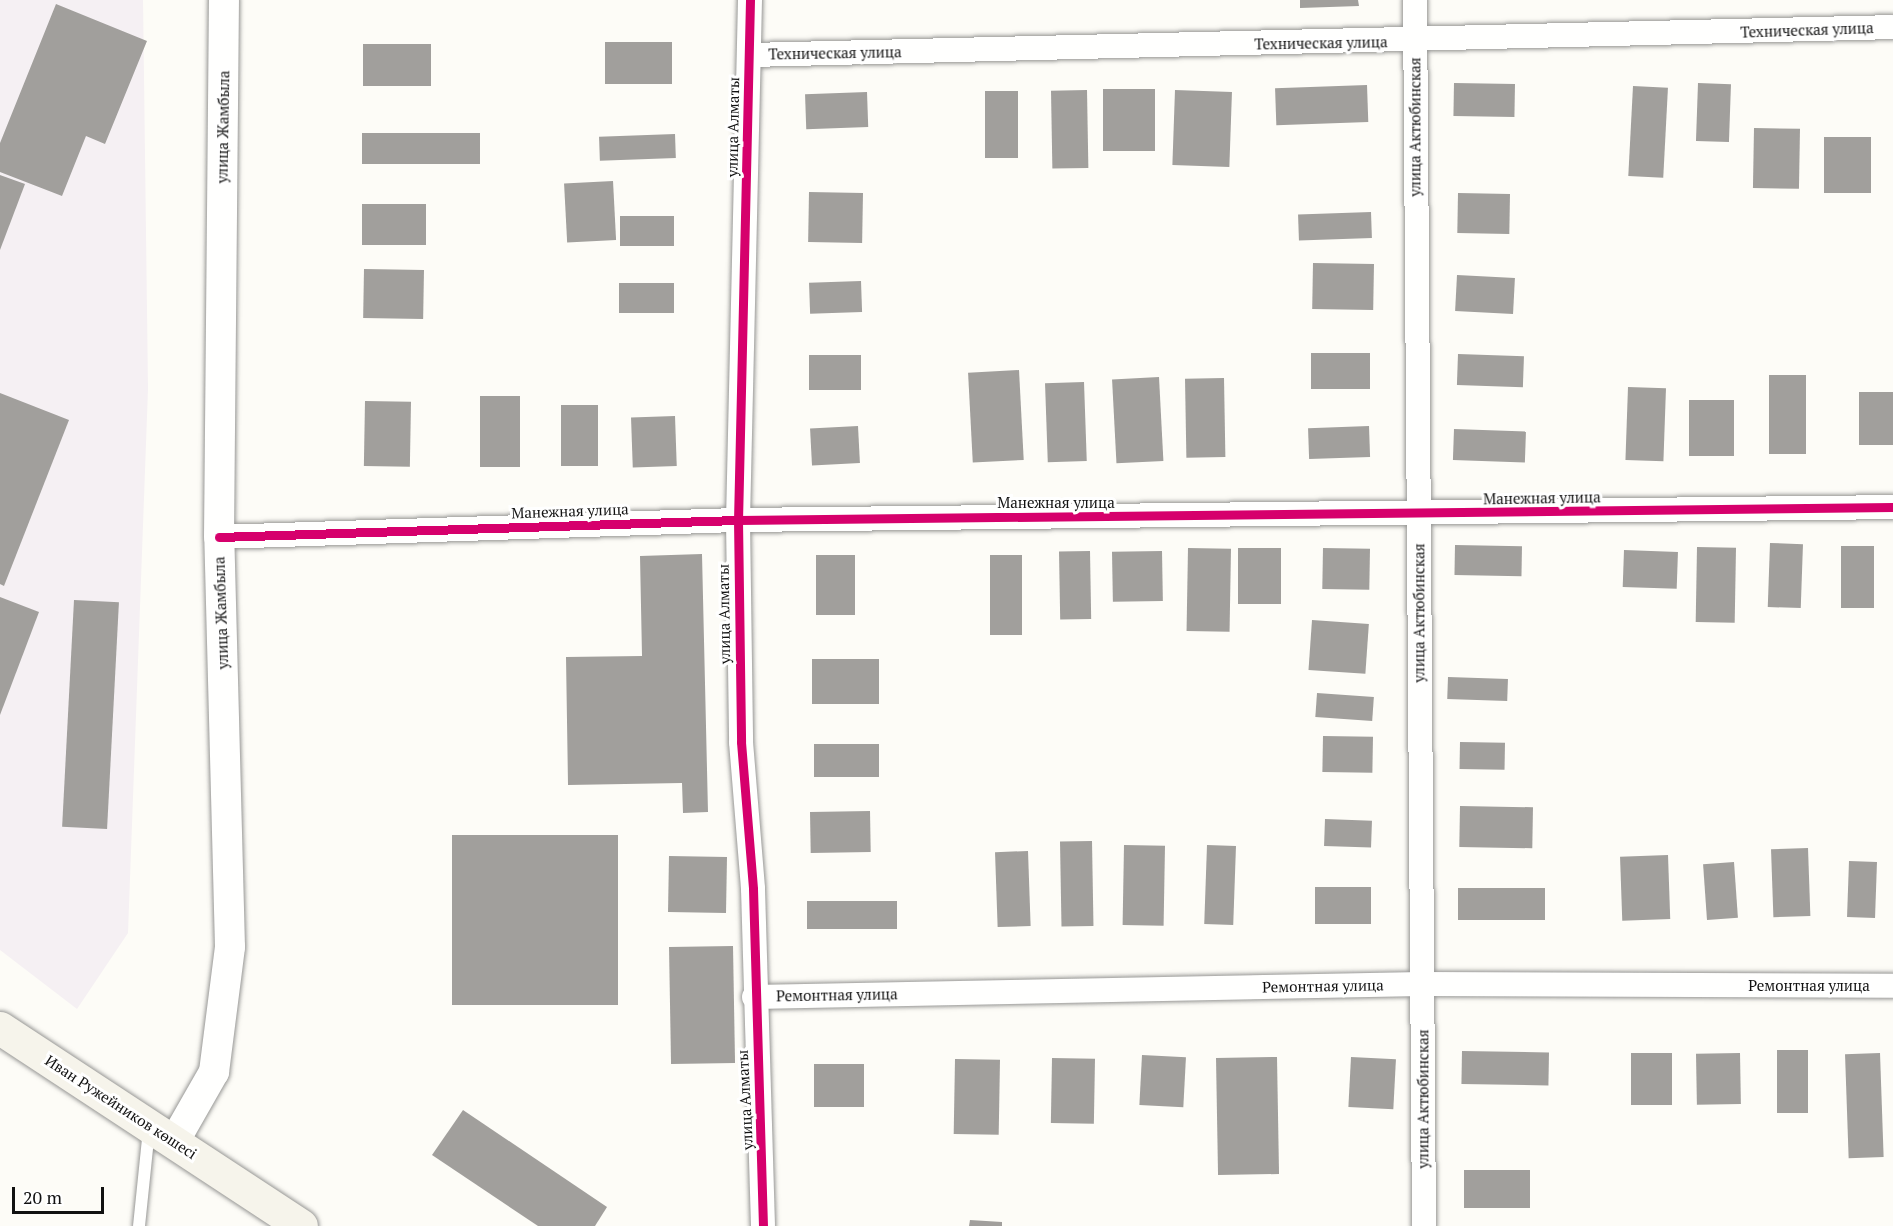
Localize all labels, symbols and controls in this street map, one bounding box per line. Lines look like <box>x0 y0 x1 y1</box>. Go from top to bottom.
street label: Техническая улица <box>1740 19 1874 41</box>
street label: Техническая улица <box>1254 33 1388 53</box>
street label: Техническая улица <box>768 43 902 63</box>
street label: улица Актюбинская <box>1406 57 1424 197</box>
street label: улица Жамбыла <box>213 70 233 184</box>
street label: улица Алматы <box>723 77 743 177</box>
street label: Манежная улица <box>1483 488 1601 508</box>
street label: Манежная улица <box>997 494 1115 512</box>
street label: Манежная улица <box>511 500 629 522</box>
street label: улица Актюбинская <box>1410 543 1428 683</box>
street label: улица Жамбыла <box>210 556 232 670</box>
street label: улица Алматы <box>714 564 734 664</box>
street label: Ремонтная улица <box>1262 976 1384 996</box>
street label: Ремонтная улица <box>1748 977 1870 995</box>
street label: Ремонтная улица <box>776 985 898 1005</box>
street label: улица Актюбинская <box>1414 1029 1432 1169</box>
street label: улица Алматы <box>733 1049 757 1151</box>
street label: Иван Ружейников көшесі <box>42 1051 200 1163</box>
scale bar <box>15 1175 106 1213</box>
text: 20 m <box>23 1185 62 1209</box>

